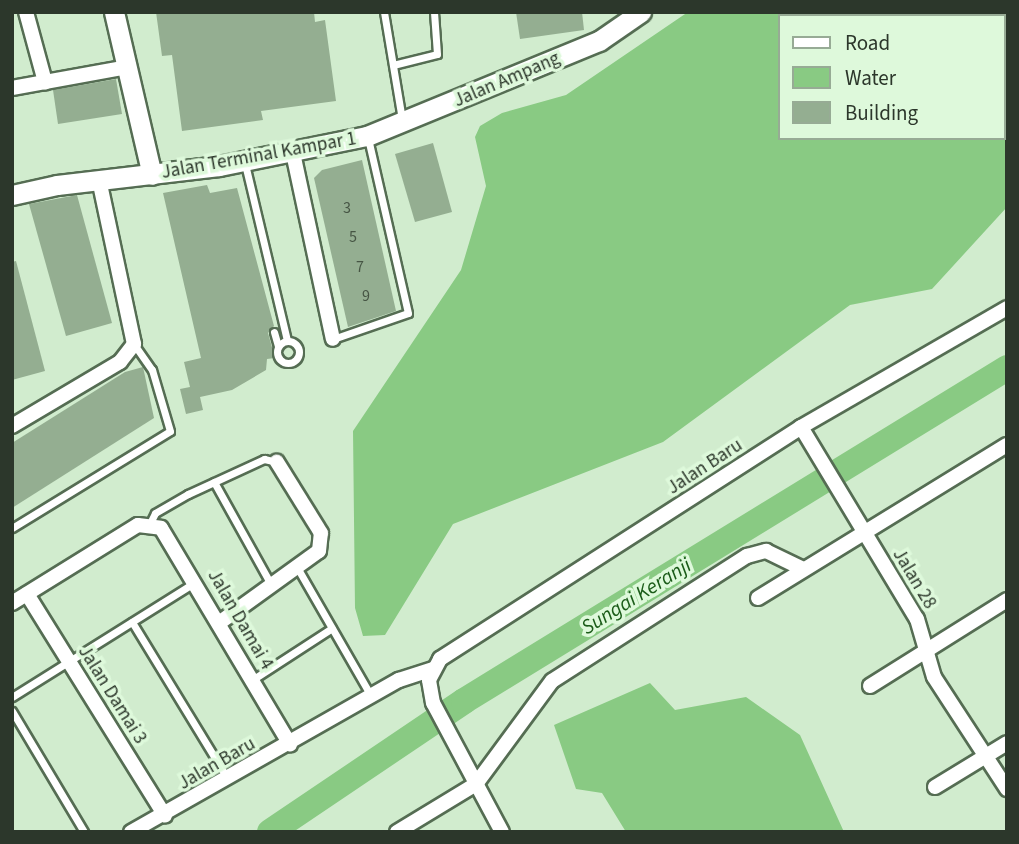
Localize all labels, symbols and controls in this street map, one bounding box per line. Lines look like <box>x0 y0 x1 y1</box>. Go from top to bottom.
legend <box>778 14 1005 140</box>
text: Road <box>845 28 890 58</box>
street label: Jalan Ampang <box>450 47 564 113</box>
text: Water <box>845 63 896 93</box>
text: Building <box>845 98 918 128</box>
street label: Jalan Terminal Kampar 1 <box>160 128 358 184</box>
house number: 3 <box>343 198 351 218</box>
house number: 5 <box>349 227 357 247</box>
house number: 7 <box>356 257 364 277</box>
house number: 9 <box>362 286 370 306</box>
street label: Jalan Baru <box>663 434 747 500</box>
street label: Jalan 28 <box>887 545 941 613</box>
water label: Sungai Keranji <box>576 552 696 640</box>
street label: Jalan Damai 4 <box>202 566 278 674</box>
street label: Jalan Damai 3 <box>73 642 151 748</box>
street label: Jalan Baru <box>175 733 259 795</box>

